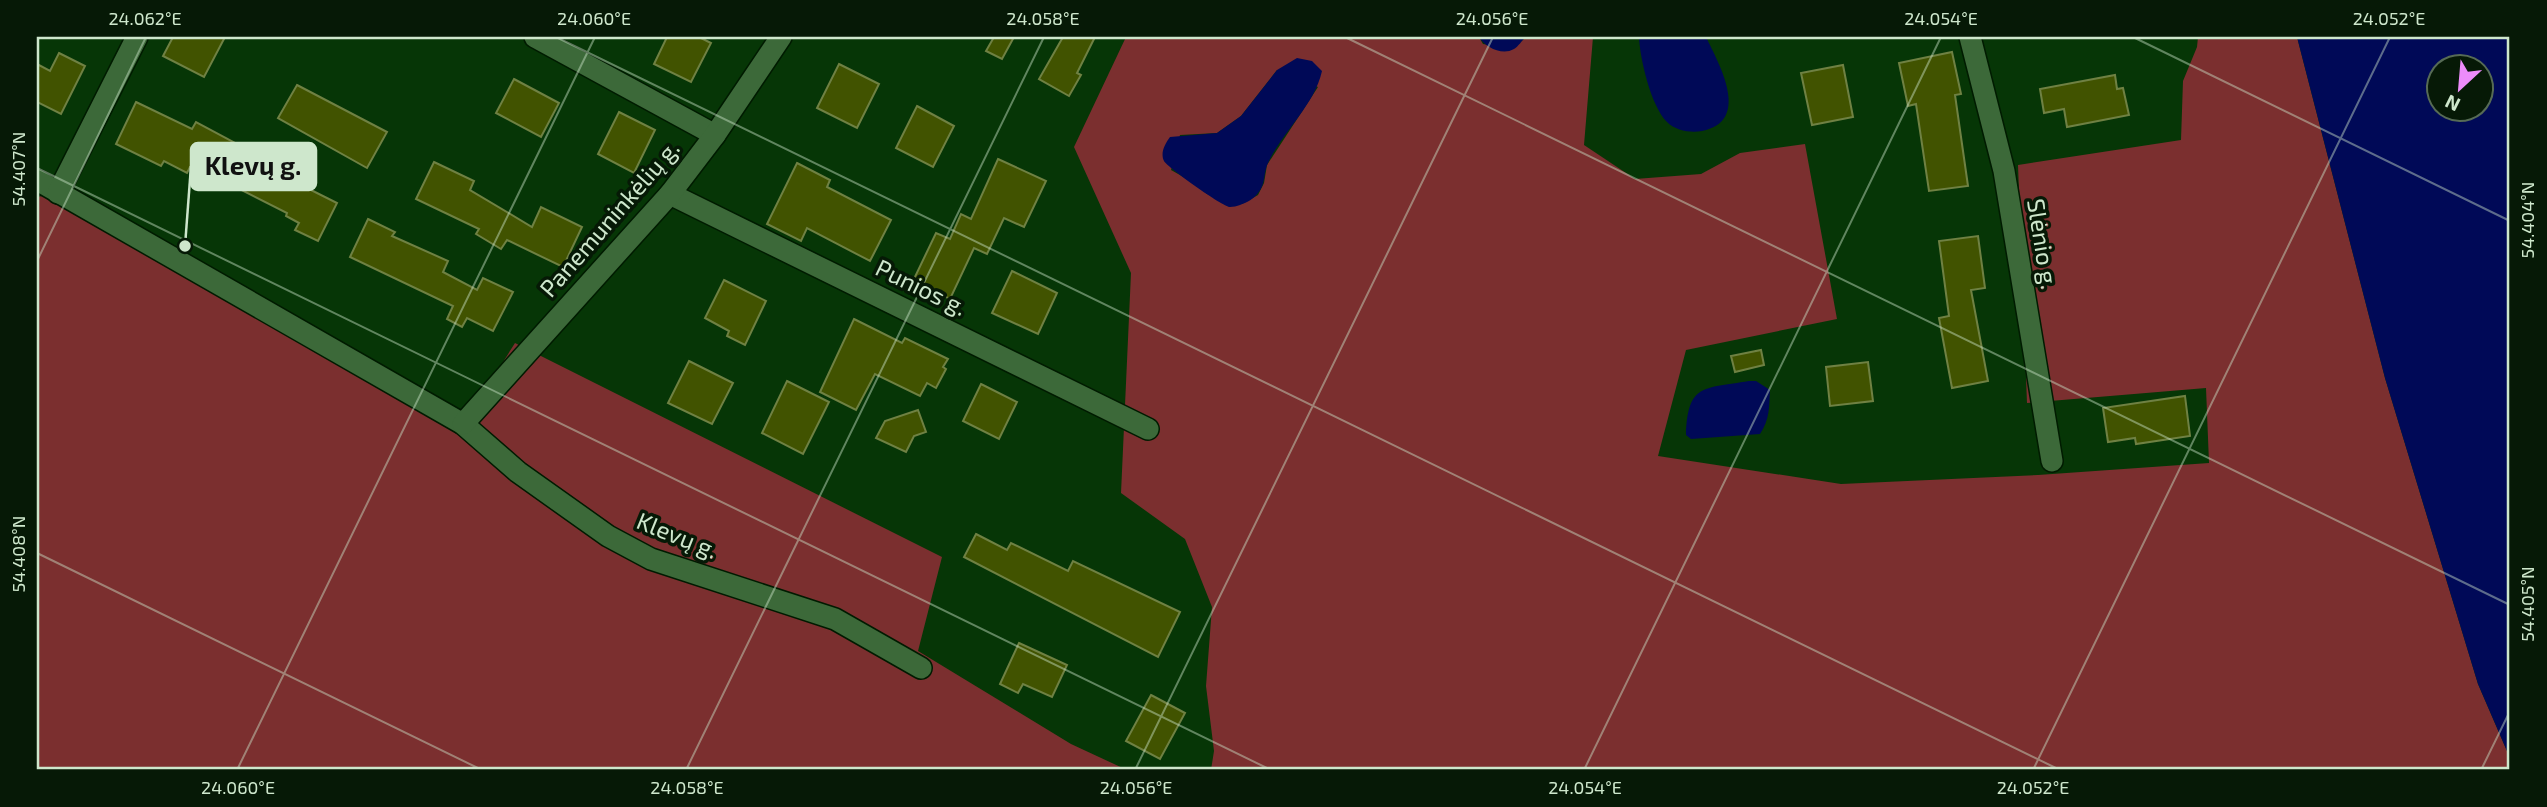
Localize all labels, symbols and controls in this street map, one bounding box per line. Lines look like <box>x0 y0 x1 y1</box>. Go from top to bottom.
text: 24.062°E <box>108 7 182 29</box>
text: 24.060°E <box>557 7 631 29</box>
text: 24.058°E <box>1006 7 1080 29</box>
text: 24.056°E <box>1456 7 1528 29</box>
text: 24.054°E <box>1904 7 1978 29</box>
text: 24.052°E <box>2353 7 2425 29</box>
north arrow <box>2424 52 2494 122</box>
text: N <box>2441 90 2464 117</box>
text: 54.407°N <box>7 131 29 207</box>
street label: Panemuninkėlių g. <box>533 134 685 302</box>
callout: Klevų g. <box>191 143 316 190</box>
text: Klevų g. <box>205 149 301 180</box>
text: 54.404°N <box>2516 182 2538 258</box>
street label: Slėnio g. <box>2022 196 2065 291</box>
street label: Punios g. <box>871 252 972 321</box>
street label: Klevų g. <box>633 505 722 564</box>
text: 54.408°N <box>7 516 29 592</box>
text: 54.405°N <box>2516 566 2538 642</box>
text: 24.060°E <box>201 776 275 798</box>
text: 24.058°E <box>650 776 724 798</box>
text: 24.056°E <box>1100 776 1172 798</box>
text: 24.054°E <box>1548 776 1622 798</box>
text: 24.052°E <box>1997 776 2069 798</box>

